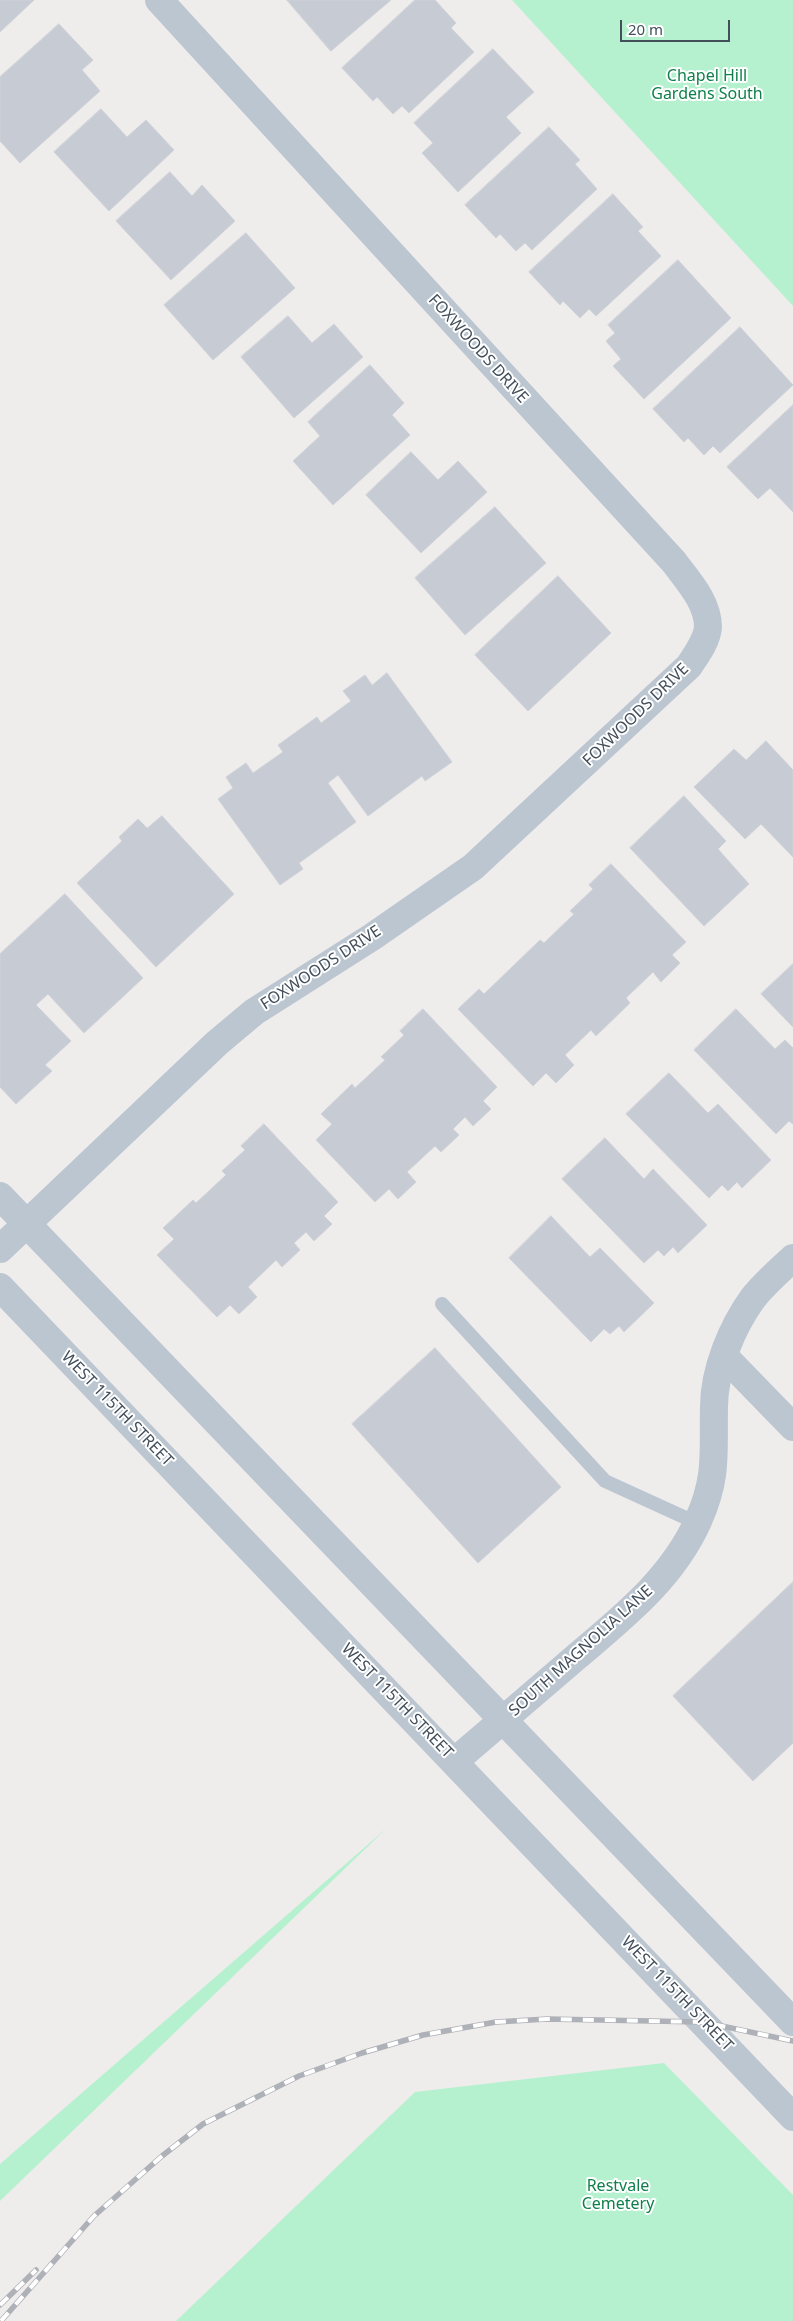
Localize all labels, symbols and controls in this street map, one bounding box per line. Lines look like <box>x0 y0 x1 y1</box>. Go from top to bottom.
scale bar <box>623 10 733 42</box>
text: 20 m <box>628 19 663 39</box>
park label: Chapel Hill Gardens South <box>651 66 763 104</box>
street label: FOXWOODS DRIVE <box>424 291 532 407</box>
street label: FOXWOODS DRIVE <box>579 660 693 770</box>
street label: FOXWOODS DRIVE <box>257 922 385 1014</box>
street label: WEST 115TH STREET <box>57 1348 177 1470</box>
street label: SOUTH MAGNOLIA LANE <box>505 1581 657 1721</box>
street label: WEST 115TH STREET <box>337 1640 457 1762</box>
street label: WEST 115TH STREET <box>617 1933 737 2055</box>
park label: Restvale Cemetery <box>582 2176 654 2214</box>

